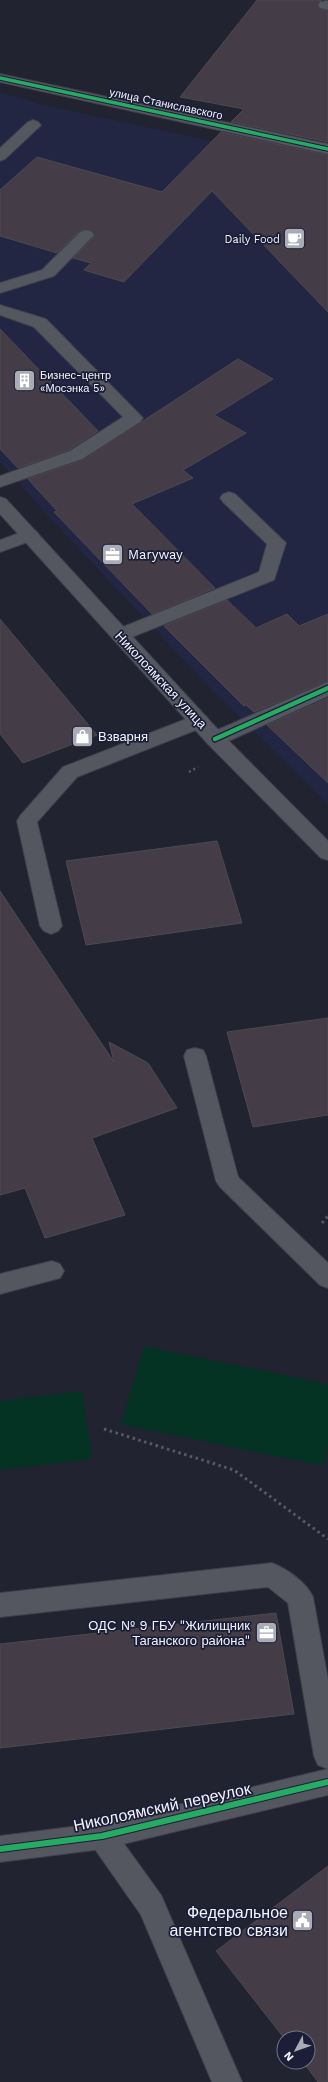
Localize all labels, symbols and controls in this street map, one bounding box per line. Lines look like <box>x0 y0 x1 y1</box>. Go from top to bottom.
street label: улица Станиславского <box>108 86 224 122</box>
cafe icon: Daily Food <box>282 226 308 252</box>
place label: Daily Food <box>224 233 280 246</box>
building icon: Бизнес-центр «Мосэнка 5» <box>12 368 38 394</box>
place label: Бизнес-центр «Мосэнка 5» <box>40 369 111 395</box>
office icon: Maryway <box>99 541 125 567</box>
place label: Maryway <box>128 547 183 562</box>
street label: Николоямская улица <box>112 628 210 732</box>
shop icon: Взварня <box>69 723 95 749</box>
place label: Взварня <box>98 729 148 744</box>
place label: ОДС № 9 ГБУ "Жилищник Таганского района" <box>88 1618 250 1648</box>
office icon: ОДС № 9 ГБУ "Жилищник Таганского района" <box>253 1619 279 1645</box>
street label: Николоямский переулок <box>72 1779 253 1835</box>
place label: Федеральное агентство связи <box>169 1903 288 1940</box>
public building icon: Федеральное агентство связи <box>290 1908 316 1934</box>
north arrow <box>276 2030 316 2070</box>
text: N <box>281 2049 296 2064</box>

